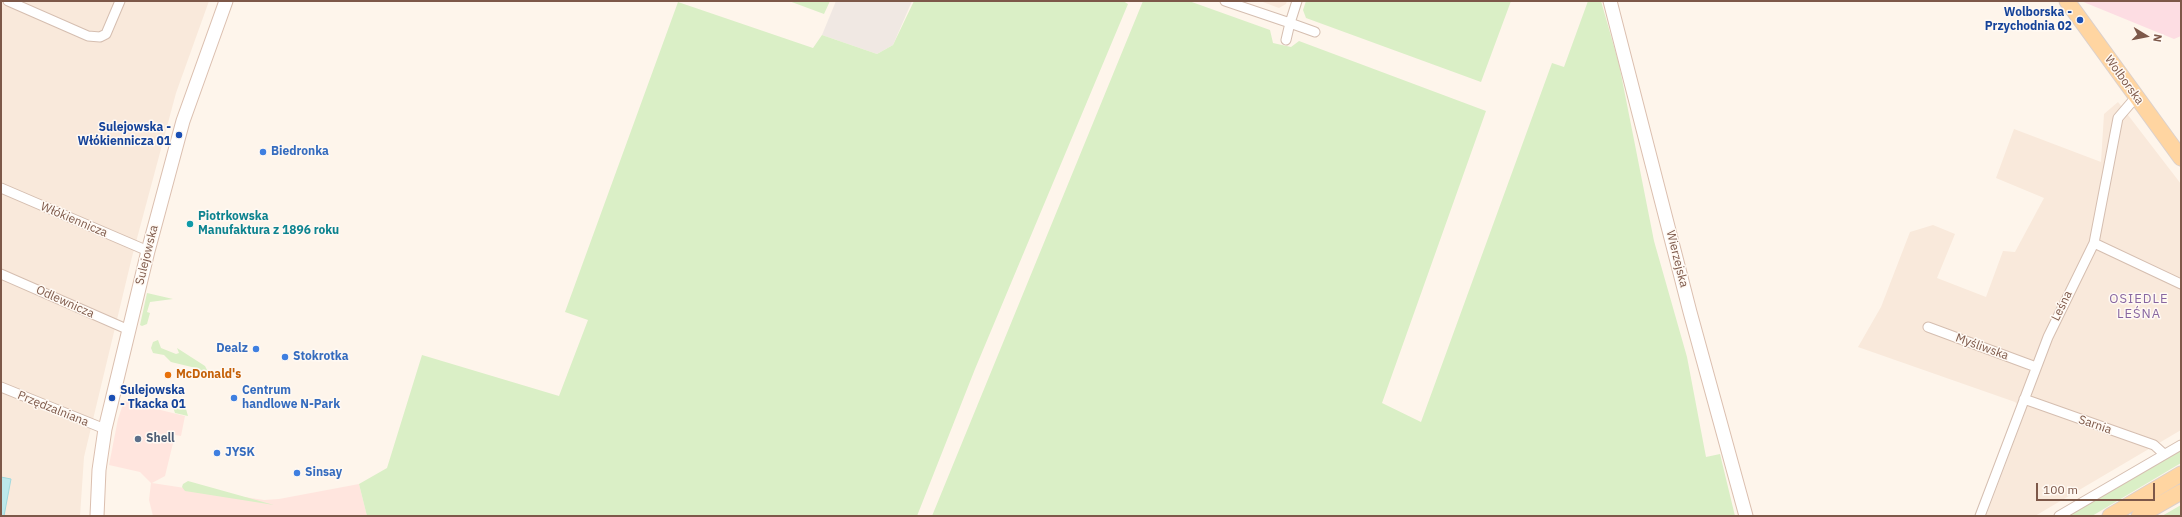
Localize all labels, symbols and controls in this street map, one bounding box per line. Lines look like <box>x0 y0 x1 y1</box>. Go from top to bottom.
place label: Wolborska - Przychodnia 02 <box>1985 6 2072 34</box>
marker: Wolborska - Przychodnia 02 <box>2075 15 2085 25</box>
north arrow <box>2126 16 2166 56</box>
text: N <box>2150 33 2165 43</box>
street label: Wolborska <box>2101 53 2147 107</box>
place label: Sulejowska - Włókiennicza 01 <box>77 121 171 149</box>
marker: Sulejowska - Włókiennicza 01 <box>174 130 184 140</box>
place label: Biedronka <box>271 145 329 159</box>
marker: Biedronka <box>258 147 268 157</box>
street label: Włókiennicza <box>38 199 110 241</box>
place label: Piotrkowska Manufaktura z 1896 roku <box>198 210 339 238</box>
marker: Piotrkowska Manufaktura z 1896 roku <box>185 219 195 229</box>
street label: Sulejowska <box>133 224 161 286</box>
street label: Wierzejska <box>1663 229 1691 289</box>
street label: Odlewnicza <box>34 283 96 321</box>
street label: Leśna <box>2049 289 2075 323</box>
district label: OSIEDLE LEŚNA <box>2109 291 2169 322</box>
street label: Myśliwska <box>1953 331 2011 363</box>
place label: Dealz <box>216 342 248 356</box>
marker: Dealz <box>251 344 261 354</box>
place label: Stokrotka <box>293 350 348 364</box>
marker: Stokrotka <box>280 352 290 362</box>
place label: McDonald's <box>176 368 241 382</box>
marker: McDonald's <box>163 370 173 380</box>
place label: Sulejowska - Tkacka 01 <box>120 384 186 412</box>
place label: Centrum handlowe N-Park <box>242 384 340 412</box>
street label: Przędzalniana <box>15 388 91 430</box>
marker: Sulejowska - Tkacka 01 <box>107 393 117 403</box>
marker: Centrum handlowe N-Park <box>229 393 239 403</box>
street label: Sarnia <box>2077 413 2113 437</box>
place label: Shell <box>146 432 175 446</box>
marker: Shell <box>133 434 143 444</box>
place label: JYSK <box>225 446 255 460</box>
marker: JYSK <box>212 448 222 458</box>
place label: Sinsay <box>305 466 342 480</box>
marker: Sinsay <box>292 468 302 478</box>
scale bar <box>2038 475 2157 501</box>
text: 100 m <box>2043 482 2078 497</box>

